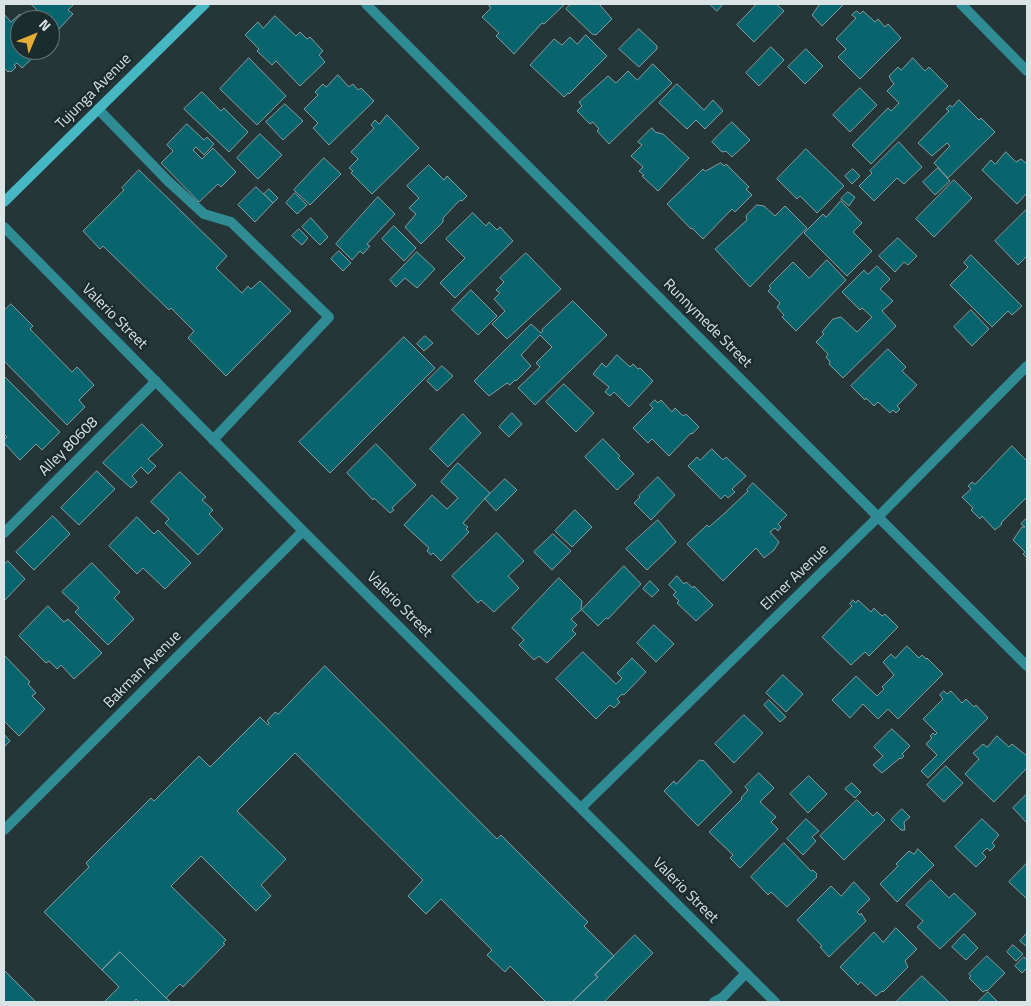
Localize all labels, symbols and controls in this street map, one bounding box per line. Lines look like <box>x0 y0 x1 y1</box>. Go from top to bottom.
north arrow <box>10 10 60 60</box>
text: N <box>34 14 56 36</box>
street label: Tujunga Avenue <box>53 51 135 133</box>
street label: Runnymede Street <box>659 276 755 372</box>
street label: Valerio Street <box>77 280 151 354</box>
street label: Alley 80608 <box>36 414 102 480</box>
street label: Elmer Avenue <box>757 541 833 615</box>
street label: Valerio Street <box>362 568 436 642</box>
street label: Bakman Avenue <box>100 627 186 713</box>
street label: Valerio Street <box>648 854 722 928</box>

